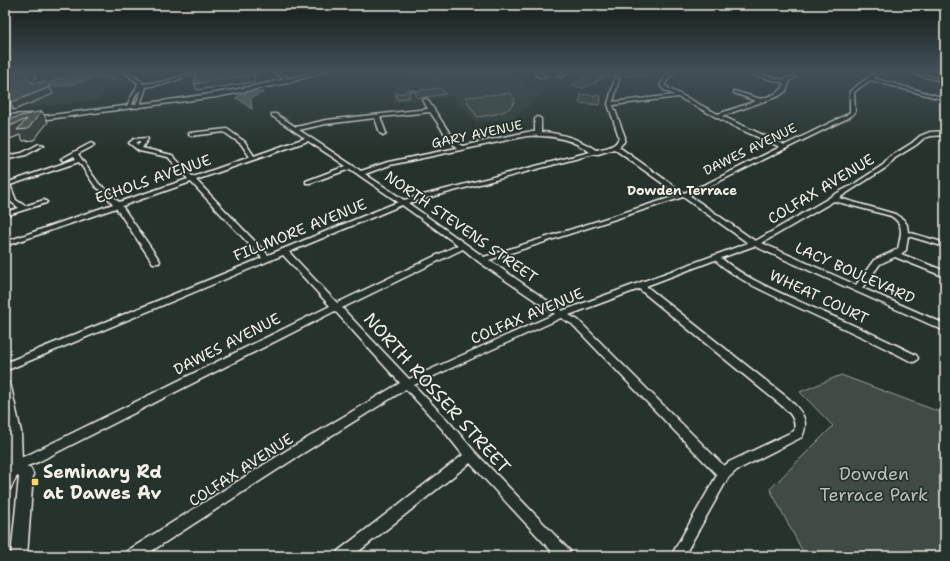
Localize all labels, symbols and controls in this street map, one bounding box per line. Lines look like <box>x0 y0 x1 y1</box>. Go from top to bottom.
street label: GARY AVENUE <box>430 116 524 152</box>
street label: DAWES AVENUE <box>700 119 800 179</box>
street label: COLFAX AVENUE <box>764 149 878 229</box>
street label: ECHOLS AVENUE <box>92 150 214 208</box>
street label: NORTH STEVENS STREET <box>381 167 541 287</box>
district label: Dowden Terrace <box>627 182 737 199</box>
street label: FILLMORE AVENUE <box>230 194 370 266</box>
street label: LACY BOULEVARD <box>792 238 918 308</box>
street label: WHEAT COURT <box>766 265 872 329</box>
street label: COLFAX AVENUE <box>467 283 587 349</box>
street label: NORTH ROSSER STREET <box>358 307 516 479</box>
street label: DAWES AVENUE <box>170 308 284 380</box>
street label: COLFAX AVENUE <box>185 429 297 511</box>
place label: Seminary Rd at Dawes Av <box>43 460 162 505</box>
park label: Dowden Terrace Park <box>820 462 928 507</box>
marker: Seminary Rd at Dawes Av <box>30 477 40 487</box>

